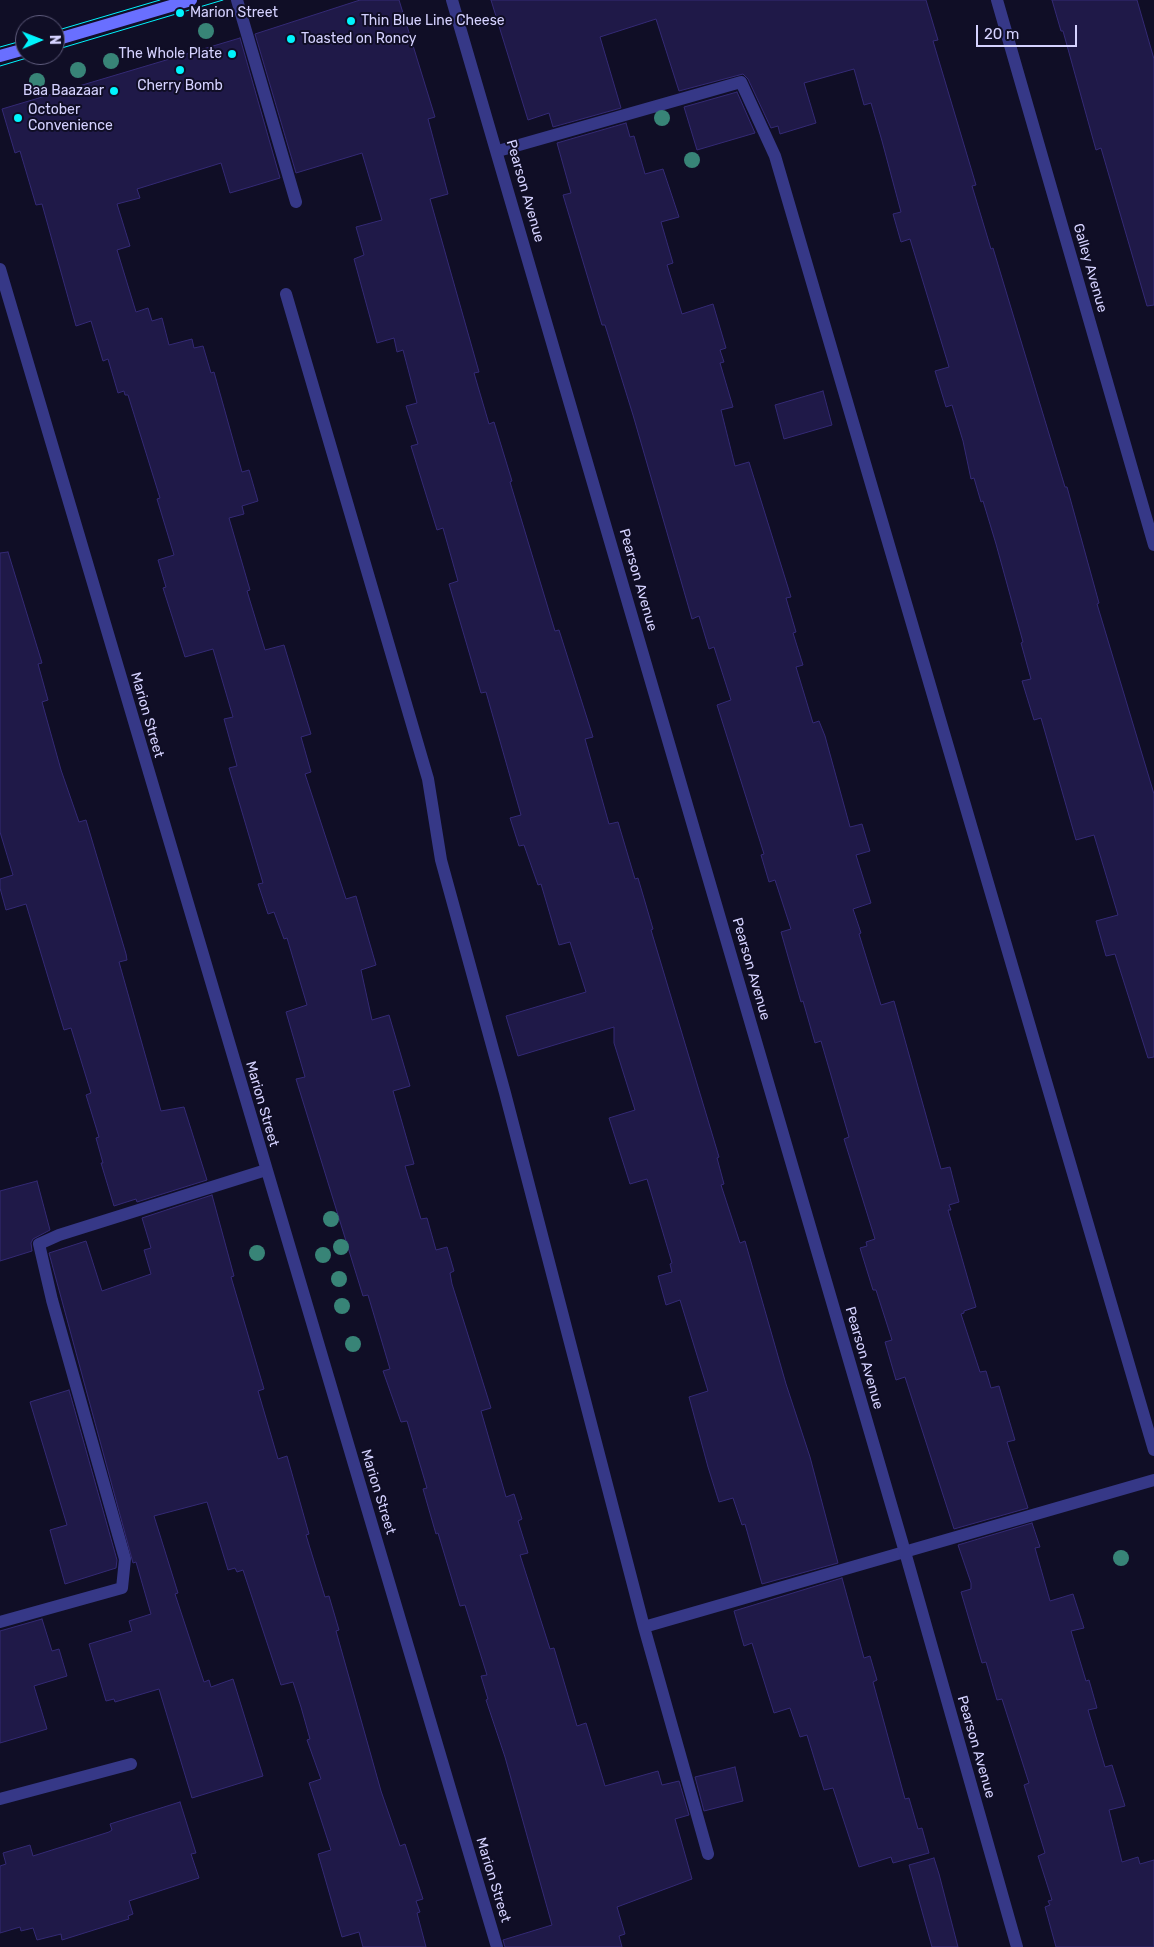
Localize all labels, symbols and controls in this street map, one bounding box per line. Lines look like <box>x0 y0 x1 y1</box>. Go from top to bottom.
place label: Marion Street <box>190 5 278 21</box>
marker: Marion Street <box>174 7 186 19</box>
place label: Thin Blue Line Cheese <box>361 13 505 29</box>
north arrow <box>15 15 65 65</box>
marker: Thin Blue Line Cheese <box>345 15 357 27</box>
scale bar <box>979 15 1080 47</box>
text: 20 m <box>984 25 1019 43</box>
place label: Toasted on Roncy <box>301 31 417 47</box>
marker: Toasted on Roncy <box>285 33 297 45</box>
text: N <box>46 35 63 45</box>
place label: The Whole Plate <box>119 46 222 62</box>
marker: The Whole Plate <box>226 48 238 60</box>
marker: Cherry Bomb <box>174 64 186 76</box>
place label: Cherry Bomb <box>137 78 223 94</box>
place label: Baa Baazaar <box>23 83 104 99</box>
marker: Baa Baazaar <box>108 85 120 97</box>
place label: October Convenience <box>28 102 113 134</box>
marker: October Convenience <box>12 112 24 124</box>
street label: Pearson Avenue <box>502 138 548 244</box>
street label: Galley Avenue <box>1069 222 1111 314</box>
street label: Pearson Avenue <box>615 527 661 633</box>
street label: Marion Street <box>127 670 167 760</box>
street label: Pearson Avenue <box>728 916 774 1022</box>
street label: Marion Street <box>242 1059 282 1149</box>
street label: Pearson Avenue <box>841 1305 887 1411</box>
street label: Marion Street <box>357 1447 399 1537</box>
street label: Pearson Avenue <box>953 1694 999 1800</box>
street label: Marion Street <box>472 1835 514 1925</box>

